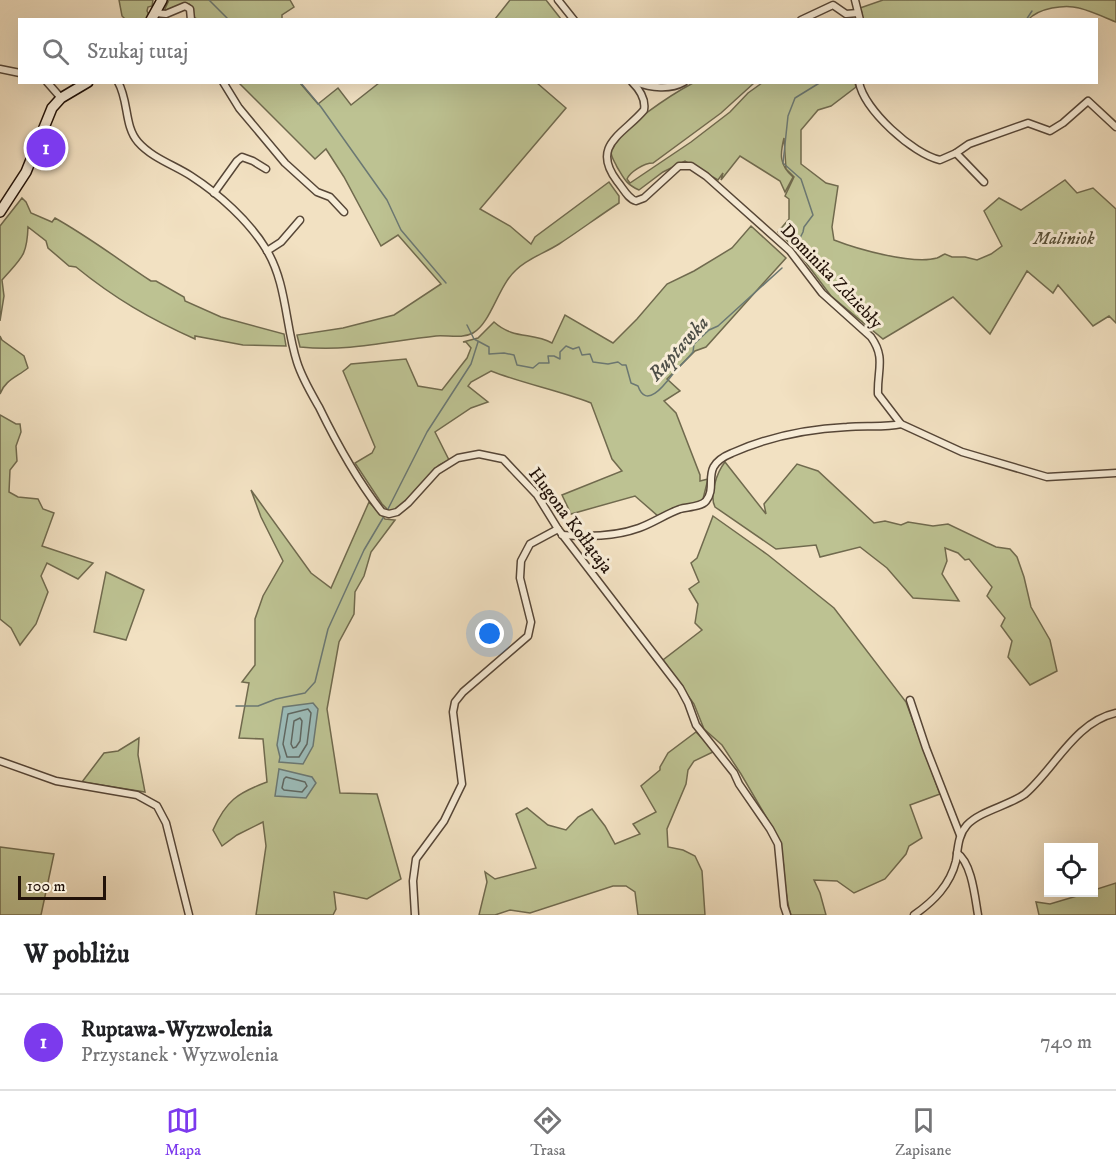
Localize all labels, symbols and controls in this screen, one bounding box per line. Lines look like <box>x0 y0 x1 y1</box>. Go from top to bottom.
search box <box>18 18 1098 84</box>
icon: search <box>39 35 72 68</box>
text: Szukaj tutaj <box>87 38 188 65</box>
pin: 1 <box>26 126 66 170</box>
street label: Dominika Zdziebły <box>776 220 887 334</box>
park label: Maliniok <box>1031 228 1095 250</box>
water label: Ruptawka <box>643 311 715 387</box>
street label: Hugona Kołłątaja <box>523 463 617 578</box>
your location <box>475 619 504 648</box>
map controls <box>1044 843 1098 897</box>
button: locate <box>1044 843 1098 897</box>
scale bar <box>18 873 106 900</box>
text: 100 m <box>27 876 66 896</box>
text: W pobliżu <box>24 938 129 971</box>
text: Ruptawa-Wyzwolenia <box>81 1016 272 1043</box>
text: 1 <box>40 1030 47 1055</box>
text: 740 m <box>1040 1030 1092 1055</box>
text: Przystanek · Wyzwolenia <box>81 1043 278 1068</box>
tab: Mapa <box>165 1104 201 1160</box>
tab: Trasa <box>530 1104 566 1160</box>
tab: Zapisane <box>895 1104 951 1160</box>

